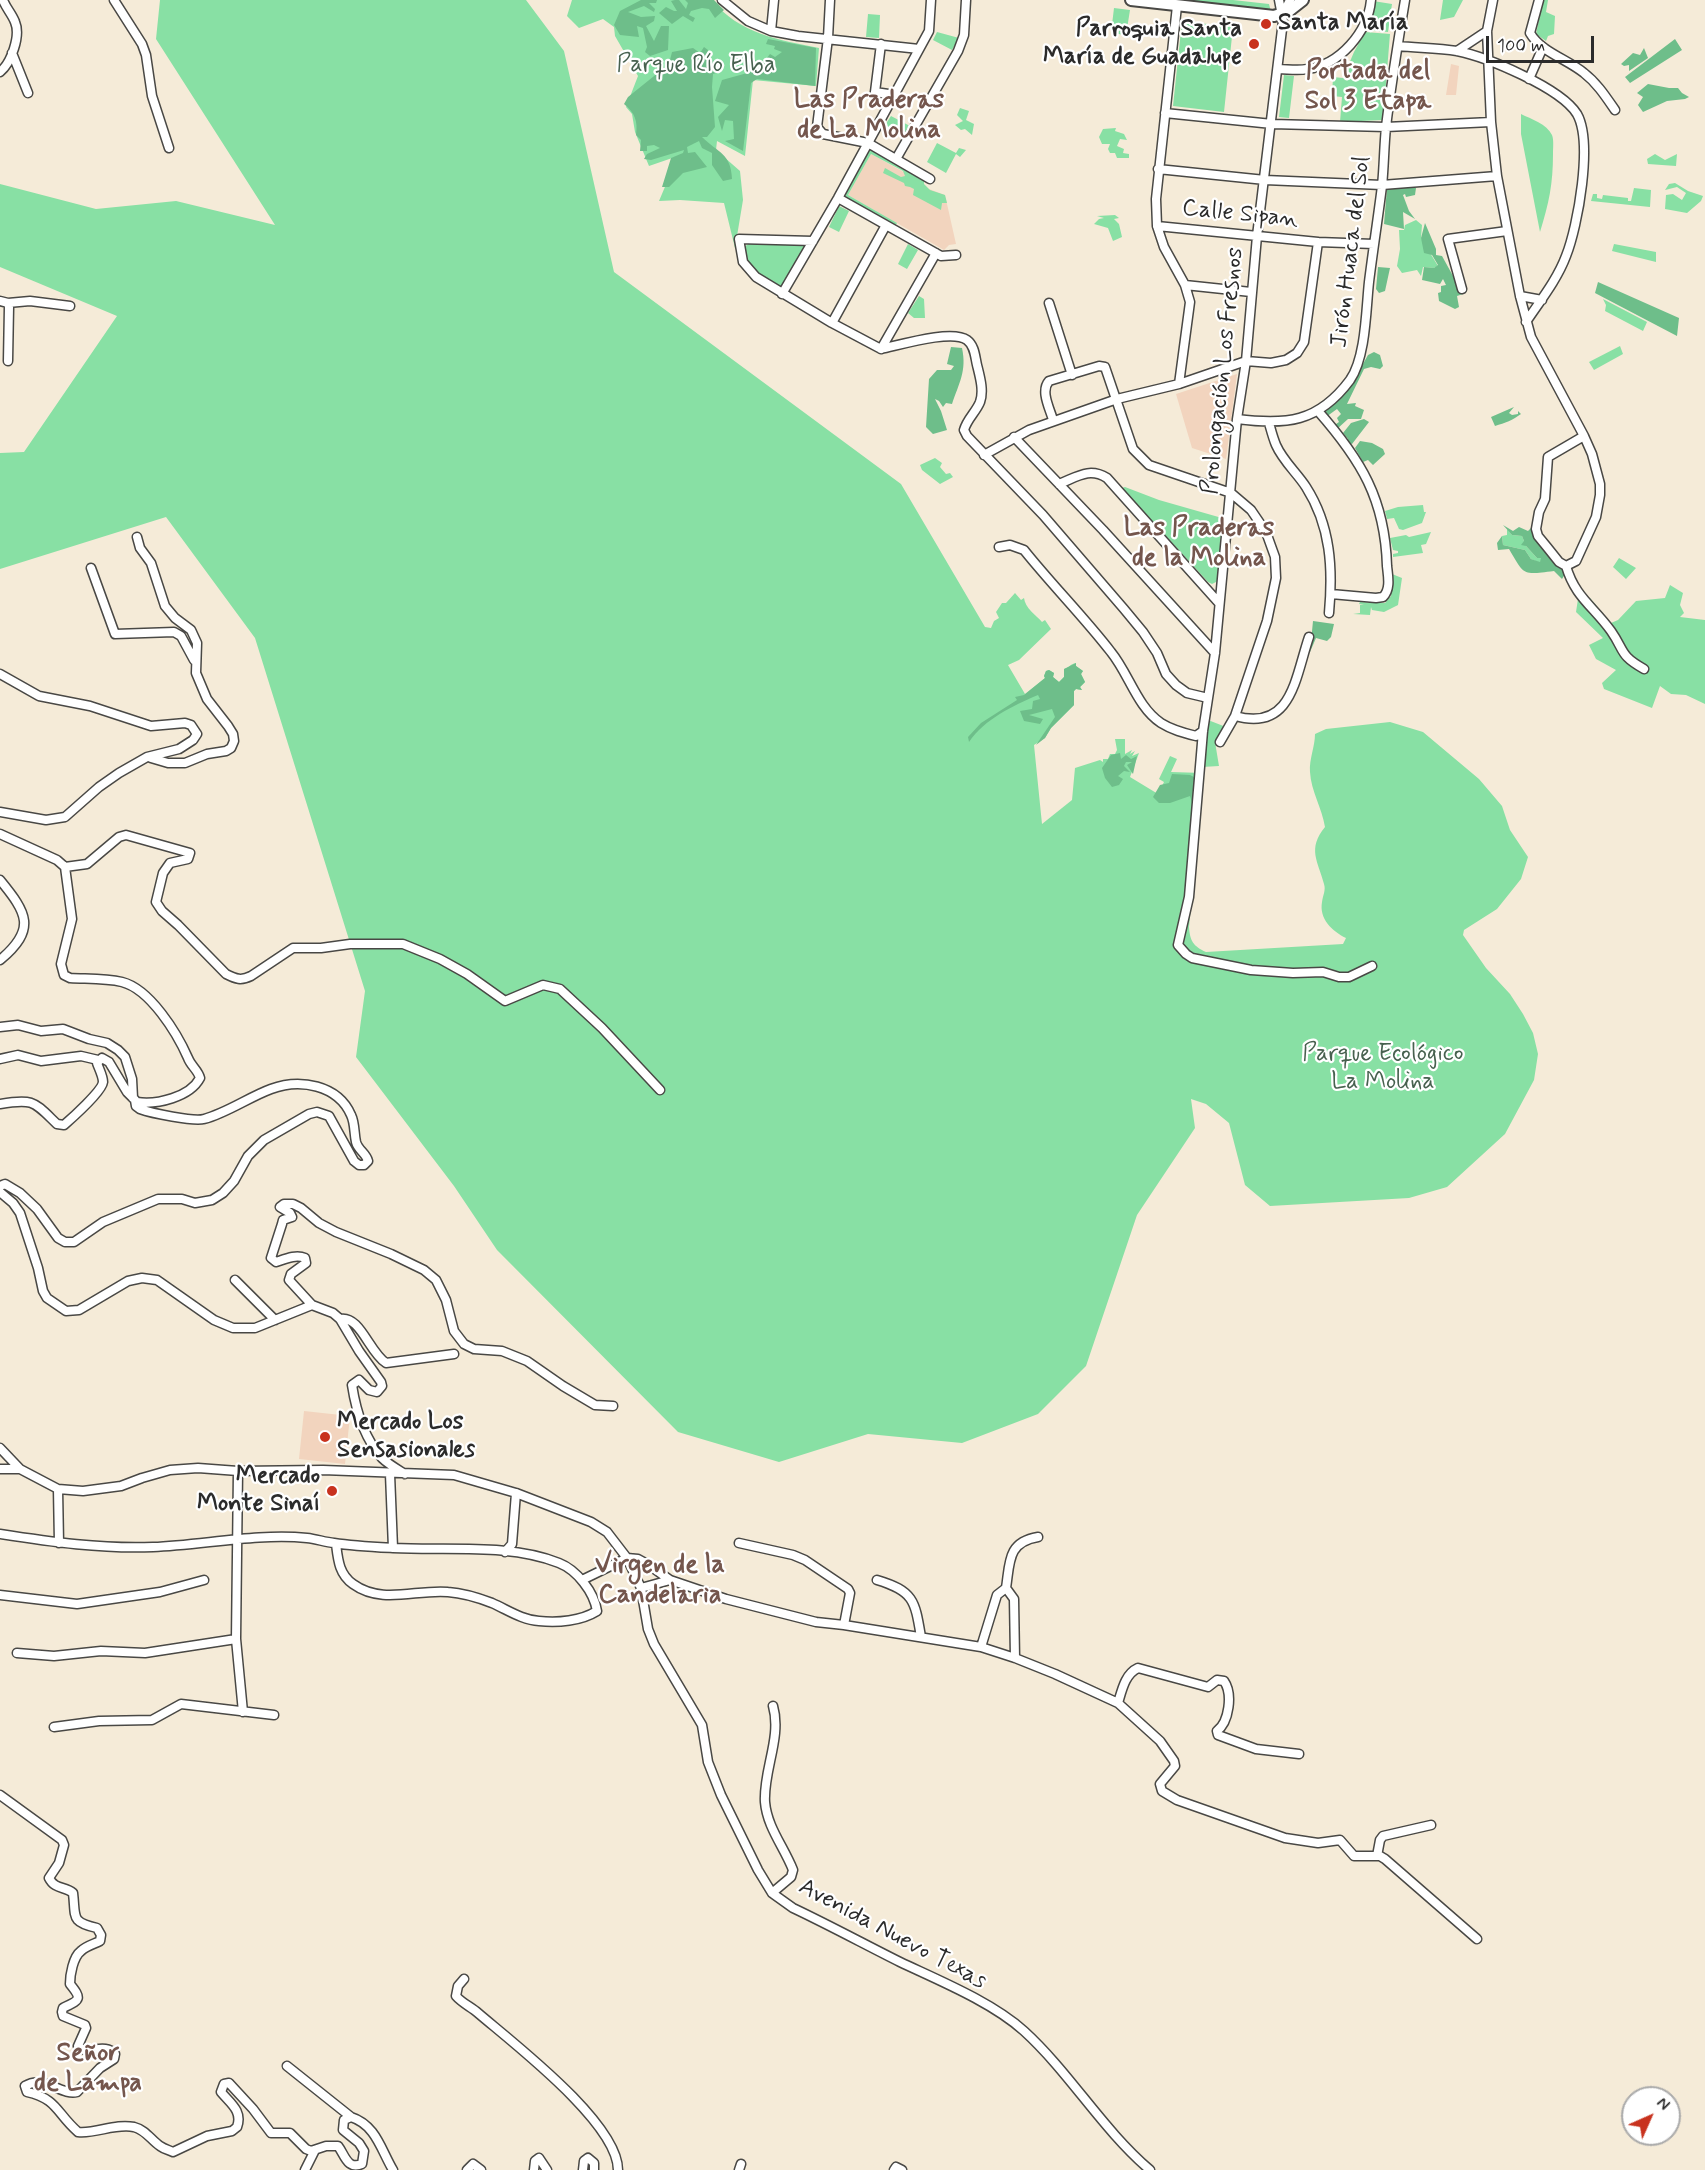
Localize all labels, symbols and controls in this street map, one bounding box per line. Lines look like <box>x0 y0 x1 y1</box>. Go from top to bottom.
place label: Santa María <box>1278 10 1408 38</box>
place label: Parroquia Santa María de Guadalupe <box>1043 16 1242 72</box>
marker: Santa María <box>1259 17 1273 31</box>
scale bar <box>1489 24 1597 62</box>
text: 100 m <box>1497 34 1545 58</box>
marker: Parroquia Santa María de Guadalupe <box>1247 37 1261 51</box>
park label: Parque Río Elba <box>617 52 775 80</box>
district label: Portada del Sol 3 Etapa <box>1305 57 1431 118</box>
district label: Las Praderas de La Molina <box>794 86 944 148</box>
street label: Jirón Huaca del Sol <box>1326 155 1378 349</box>
street label: Calle Sipan <box>1180 195 1300 235</box>
street label: Prolongación Los Fresnos <box>1197 246 1251 496</box>
district label: Las Praderas de la Molina <box>1124 514 1274 576</box>
park label: Parque Ecológico La Molina <box>1302 1041 1464 1097</box>
place label: Mercado Los Sensasionales <box>337 1409 475 1465</box>
marker: Mercado Los Sensasionales <box>318 1430 332 1444</box>
place label: Mercado Monte Sinaí <box>197 1463 320 1519</box>
marker: Mercado Monte Sinaí <box>325 1484 339 1498</box>
district label: Virgen de la Candelaria <box>595 1551 725 1612</box>
street label: Avenida Nuevo Texas <box>793 1873 991 1997</box>
district label: Señor de Lampa <box>34 2039 142 2100</box>
north arrow <box>1621 2086 1681 2146</box>
text: N <box>1651 2093 1674 2116</box>

